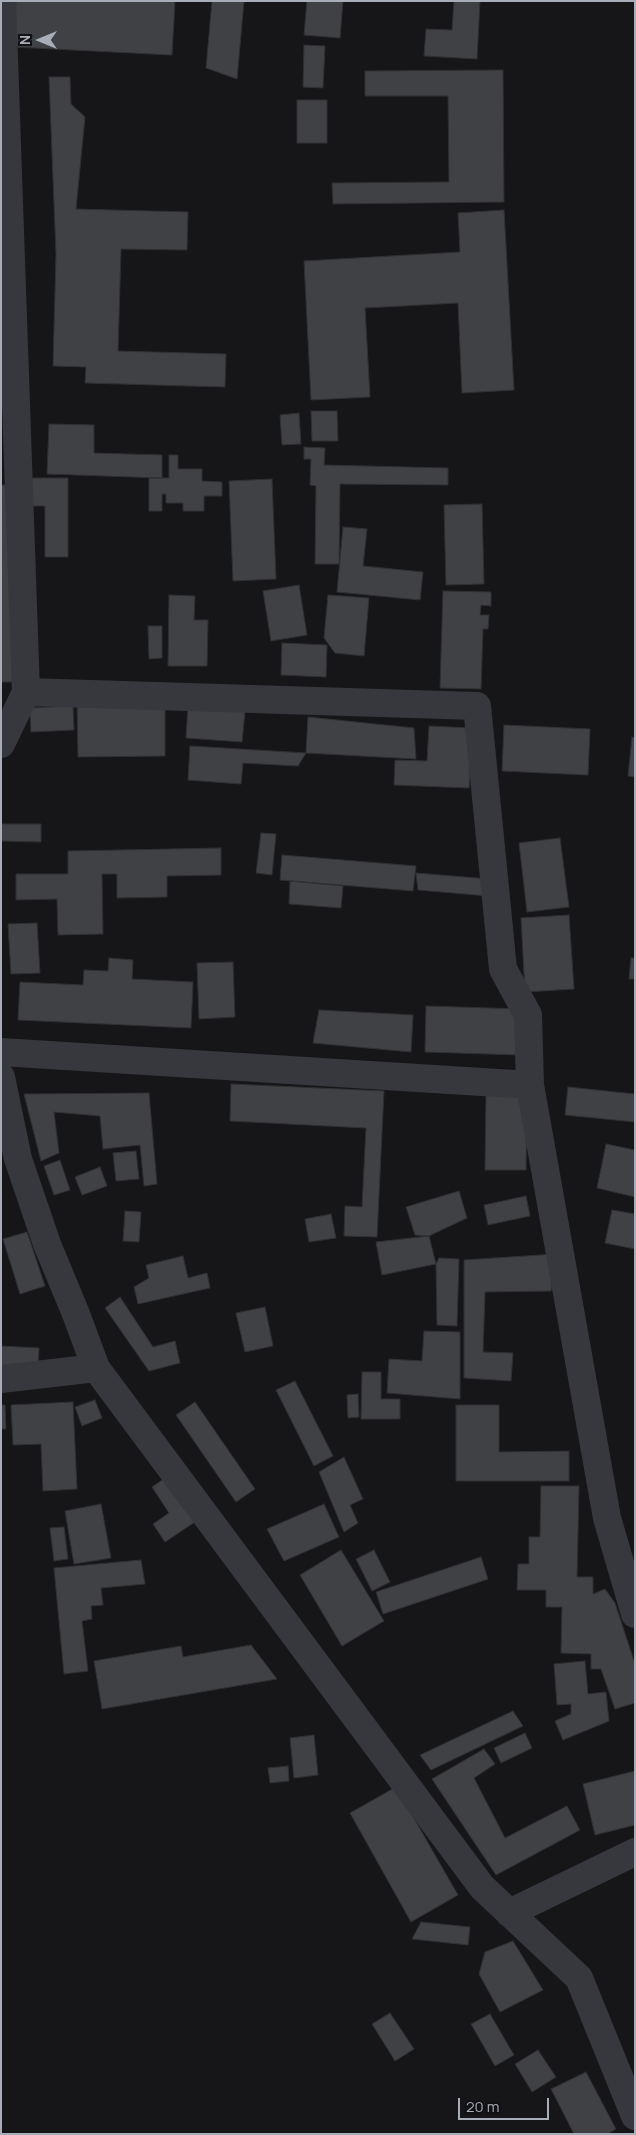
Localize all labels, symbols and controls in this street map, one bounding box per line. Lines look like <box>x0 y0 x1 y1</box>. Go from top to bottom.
north arrow <box>15 15 65 65</box>
text: N <box>15 35 34 45</box>
scale bar <box>461 2088 552 2120</box>
text: 20 m <box>466 2096 499 2117</box>

